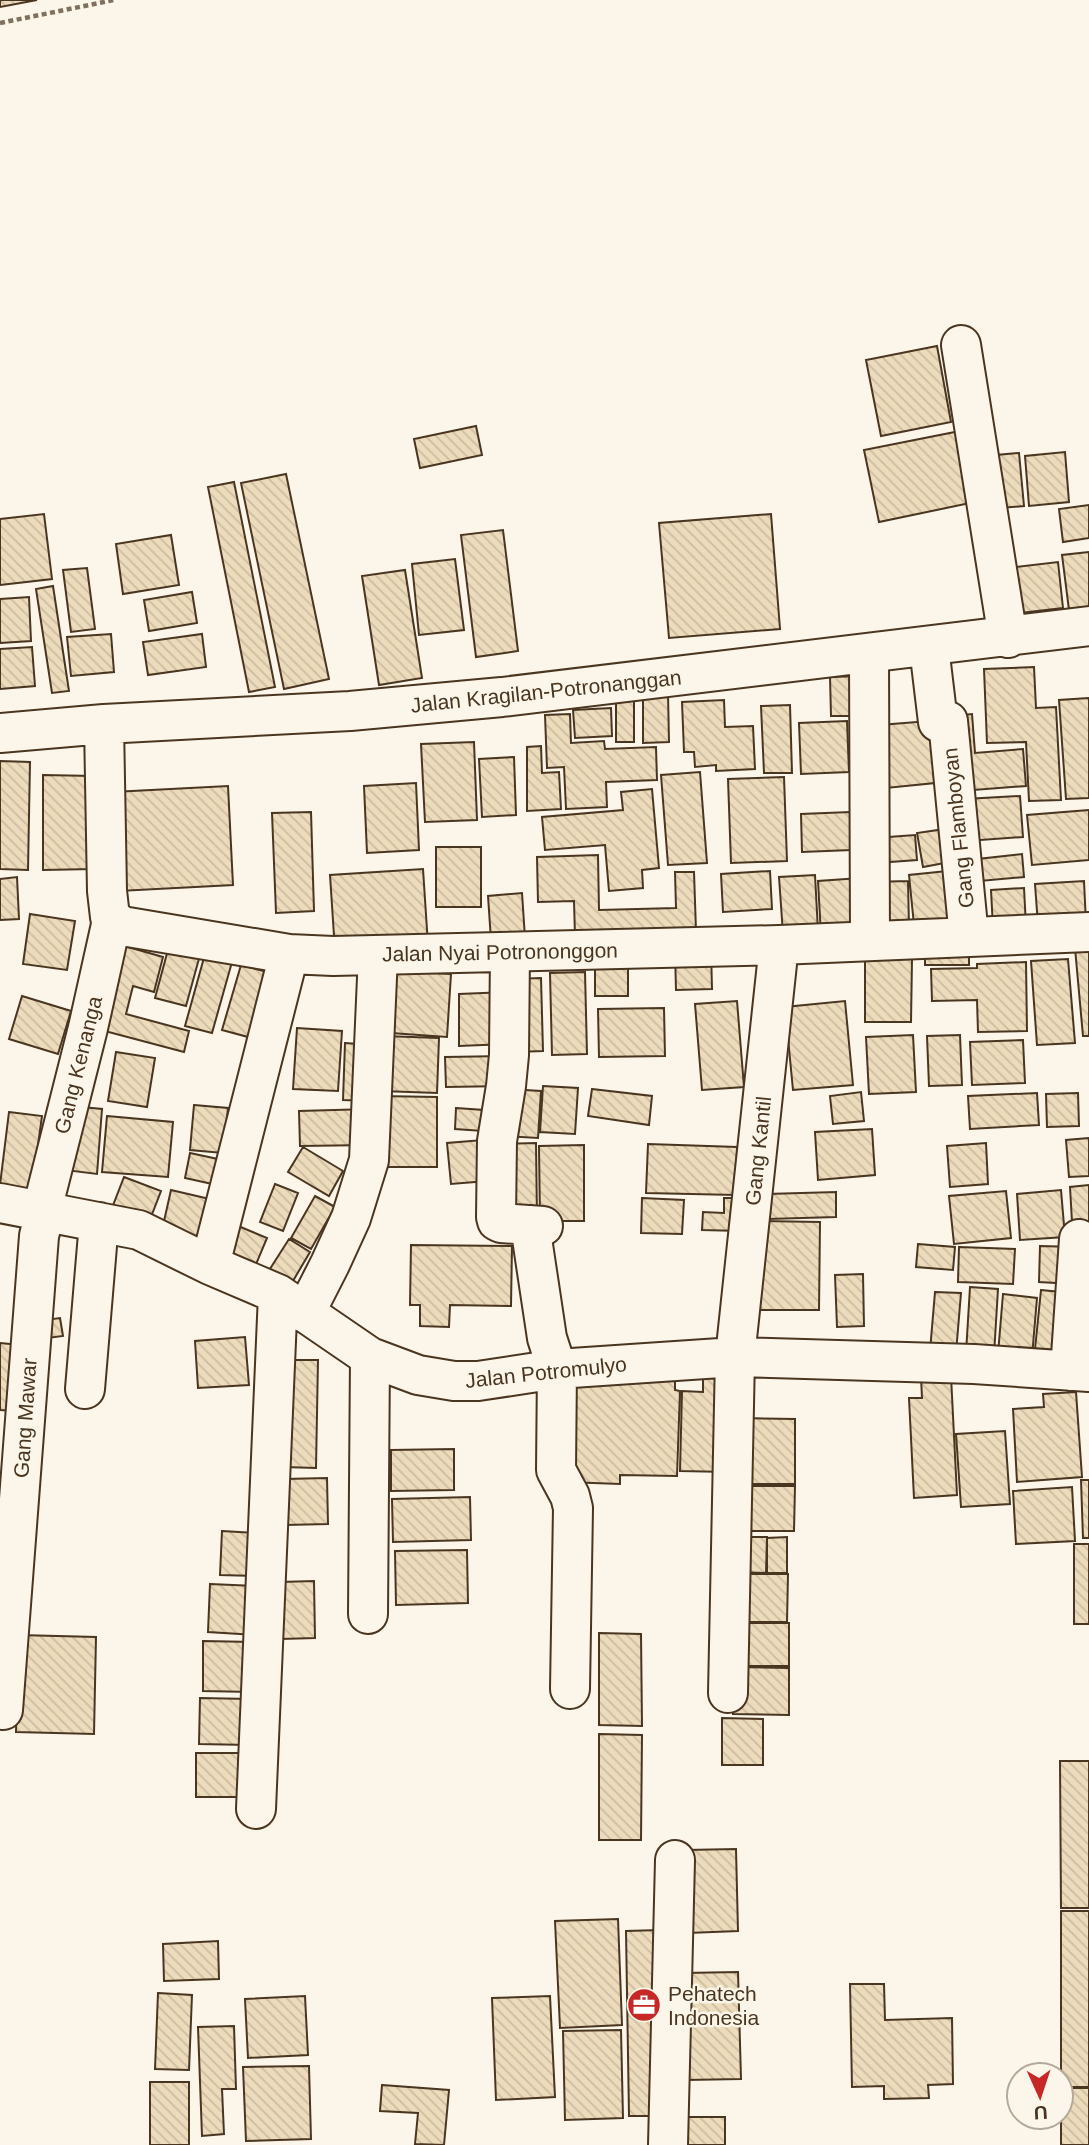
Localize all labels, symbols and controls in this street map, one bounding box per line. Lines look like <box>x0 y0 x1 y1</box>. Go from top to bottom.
street label: Jalan Kragilan-Potronanggan <box>410 665 682 717</box>
street label: Gang Flamboyan <box>938 747 978 909</box>
street label: Jalan Nyai Potrononggon <box>382 938 618 966</box>
street label: Gang Kenanga <box>50 993 106 1136</box>
street label: Gang Kantil <box>741 1095 775 1207</box>
street label: Jalan Potromulyo <box>464 1352 628 1392</box>
street label: Gang Mawar <box>9 1357 41 1479</box>
place label: Pehatech Indonesia <box>668 1982 759 2029</box>
office icon: Pehatech Indonesia <box>625 1986 663 2024</box>
north arrow <box>1005 2061 1075 2131</box>
text: U <box>1033 2102 1048 2123</box>

